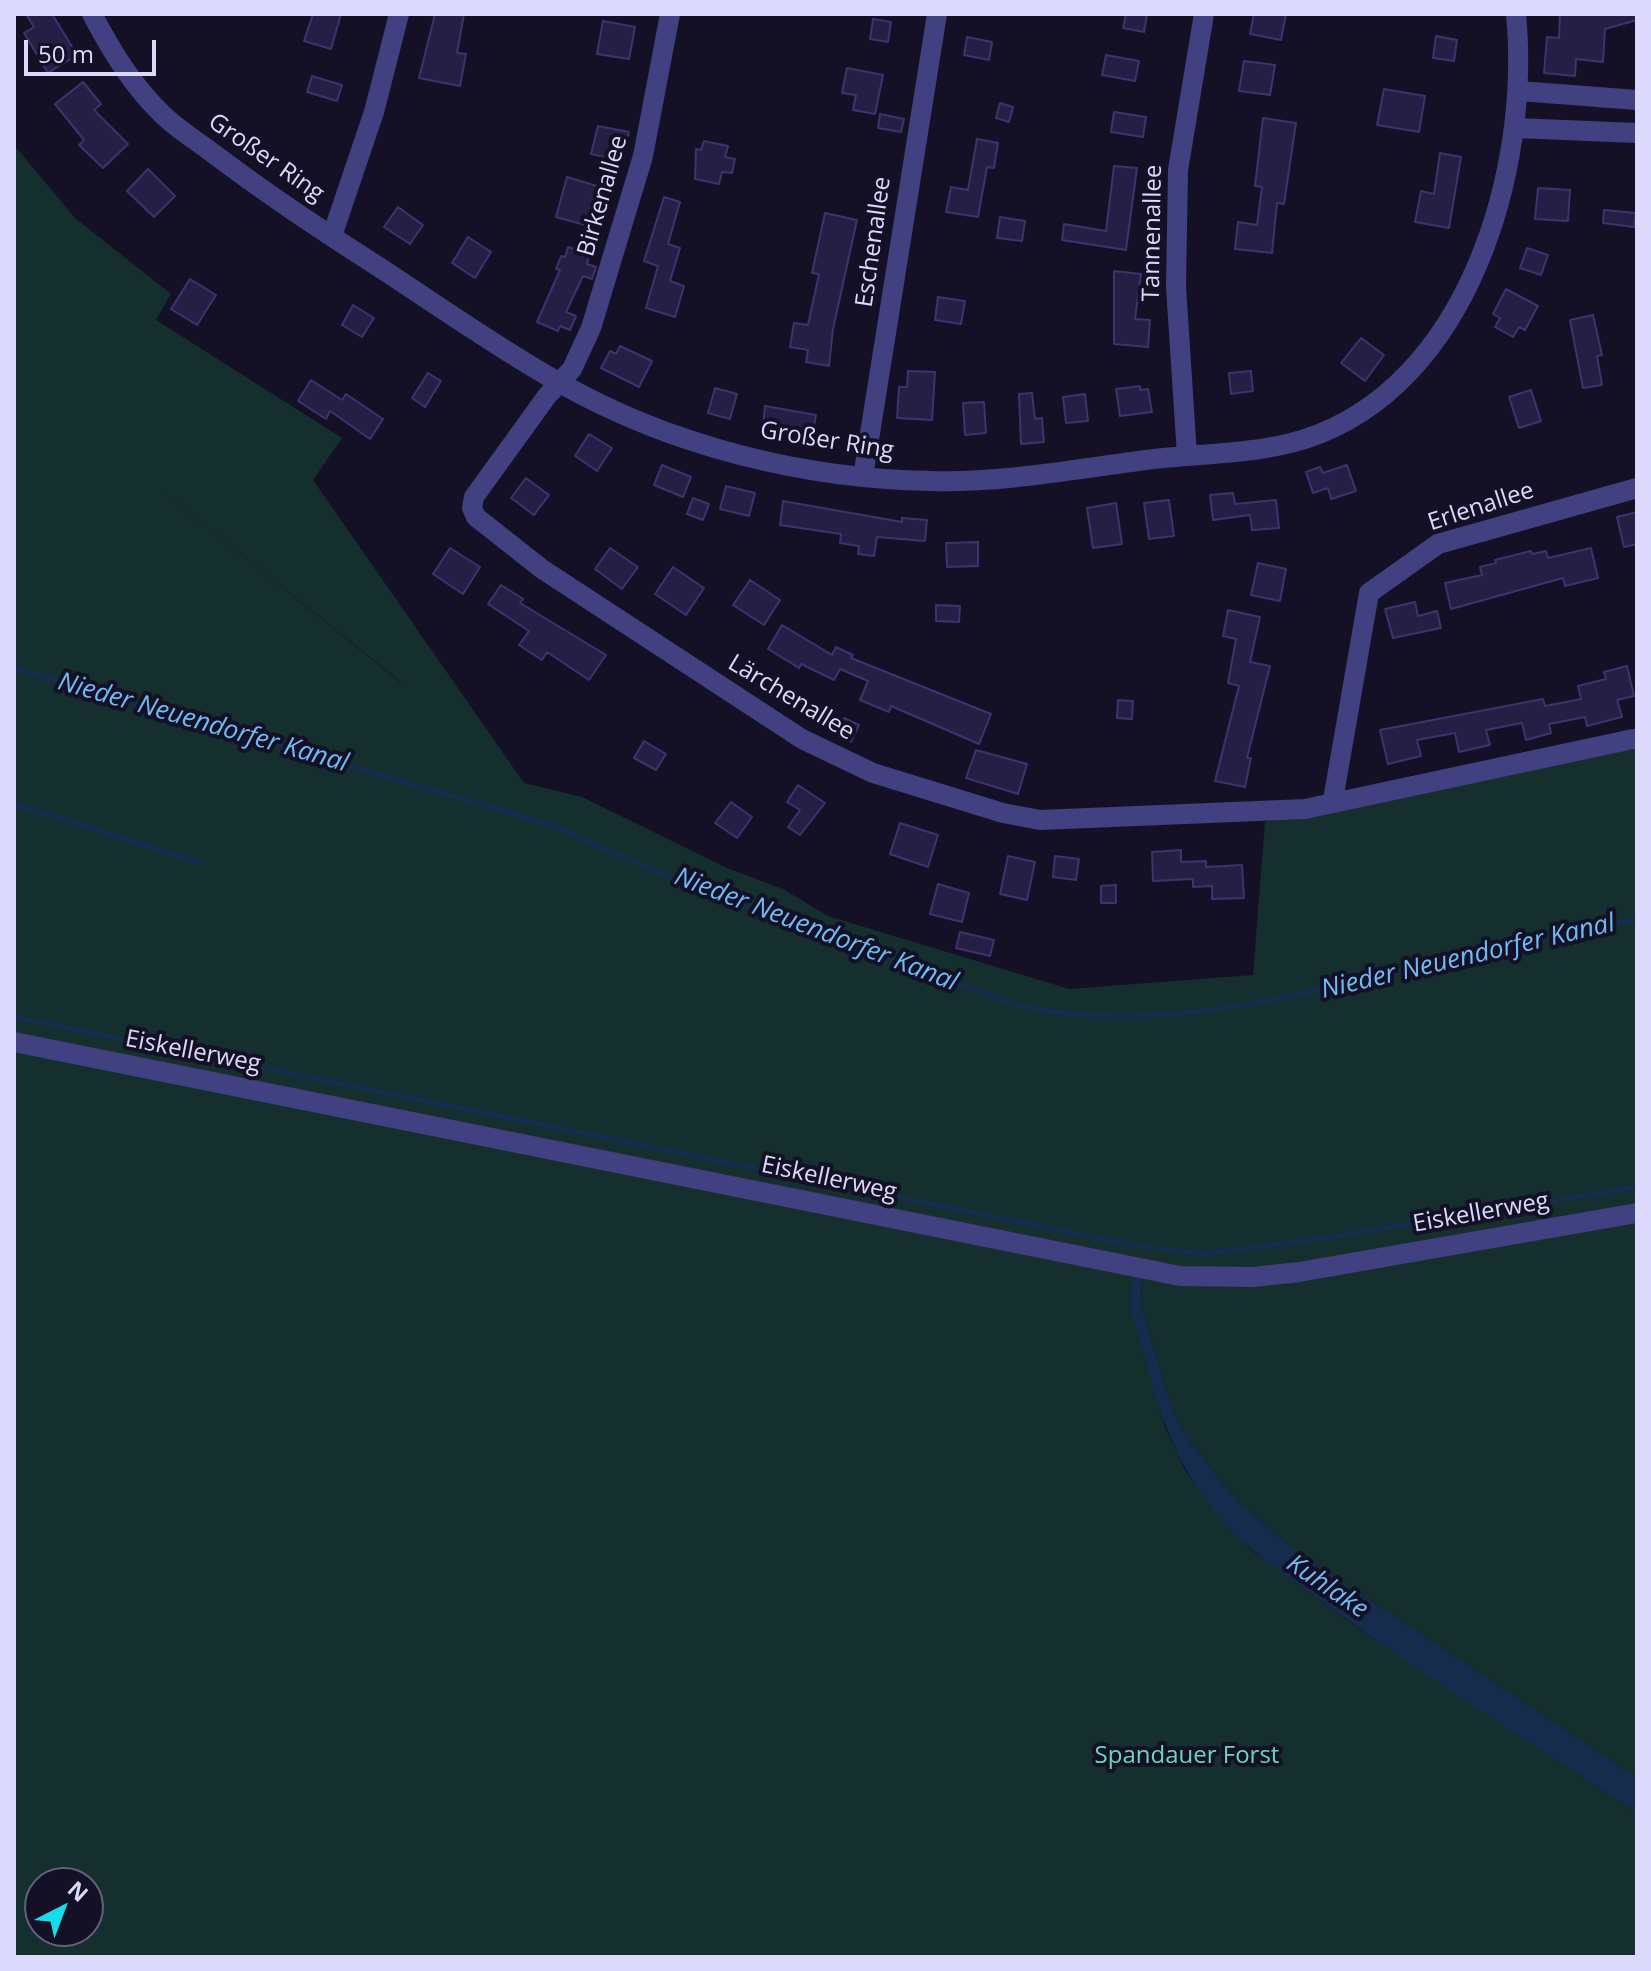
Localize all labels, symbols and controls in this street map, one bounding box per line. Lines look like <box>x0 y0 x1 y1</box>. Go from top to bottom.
scale bar <box>28 24 160 74</box>
text: 50 m <box>38 37 94 70</box>
street label: Großer Ring <box>203 108 329 208</box>
street label: Birkenallee <box>572 132 634 260</box>
street label: Tannenallee <box>1137 164 1169 302</box>
street label: Eschenallee <box>851 175 897 309</box>
street label: Großer Ring <box>758 416 896 466</box>
street label: Erlenallee <box>1424 476 1538 538</box>
street label: Lärchenallee <box>723 649 859 747</box>
water label: Nieder Neuendorfer Kanal <box>54 667 352 779</box>
water label: Nieder Neuendorfer Kanal <box>670 862 962 998</box>
water label: Nieder Neuendorfer Kanal <box>1318 908 1618 1006</box>
street label: Eiskellerweg <box>123 1025 263 1079</box>
street label: Eiskellerweg <box>759 1151 899 1207</box>
street label: Eiskellerweg <box>1411 1187 1551 1239</box>
water label: Kuhlake <box>1280 1548 1374 1626</box>
park label: Spandauer Forst <box>1095 1742 1279 1770</box>
north arrow <box>24 1867 104 1947</box>
text: N <box>62 1874 95 1908</box>

